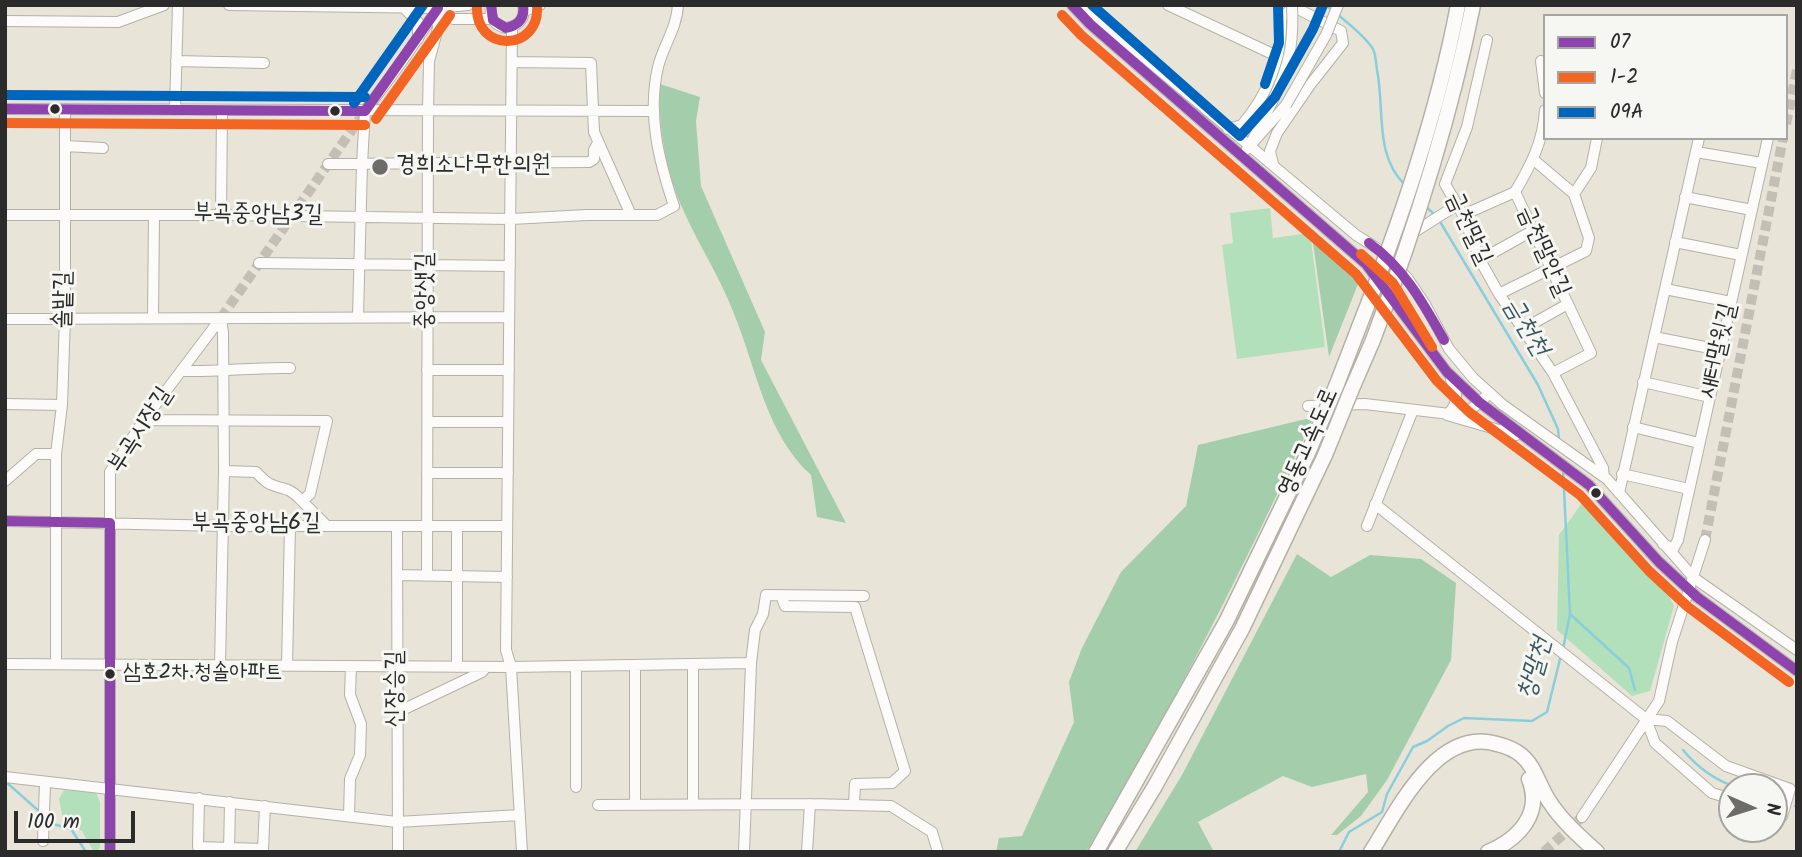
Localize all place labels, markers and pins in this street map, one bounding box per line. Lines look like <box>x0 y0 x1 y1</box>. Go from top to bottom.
unlabelled marker <box>48 102 62 116</box>
unlabelled marker <box>328 104 342 118</box>
place label: 경희소나무한의원 <box>396 153 550 181</box>
marker: 경희소나무한의원 <box>370 157 390 177</box>
unlabelled marker <box>1589 486 1603 500</box>
place label: 삼호2차.청솔아파트 <box>123 661 283 687</box>
marker: 삼호2차.청솔아파트 <box>103 667 117 681</box>

